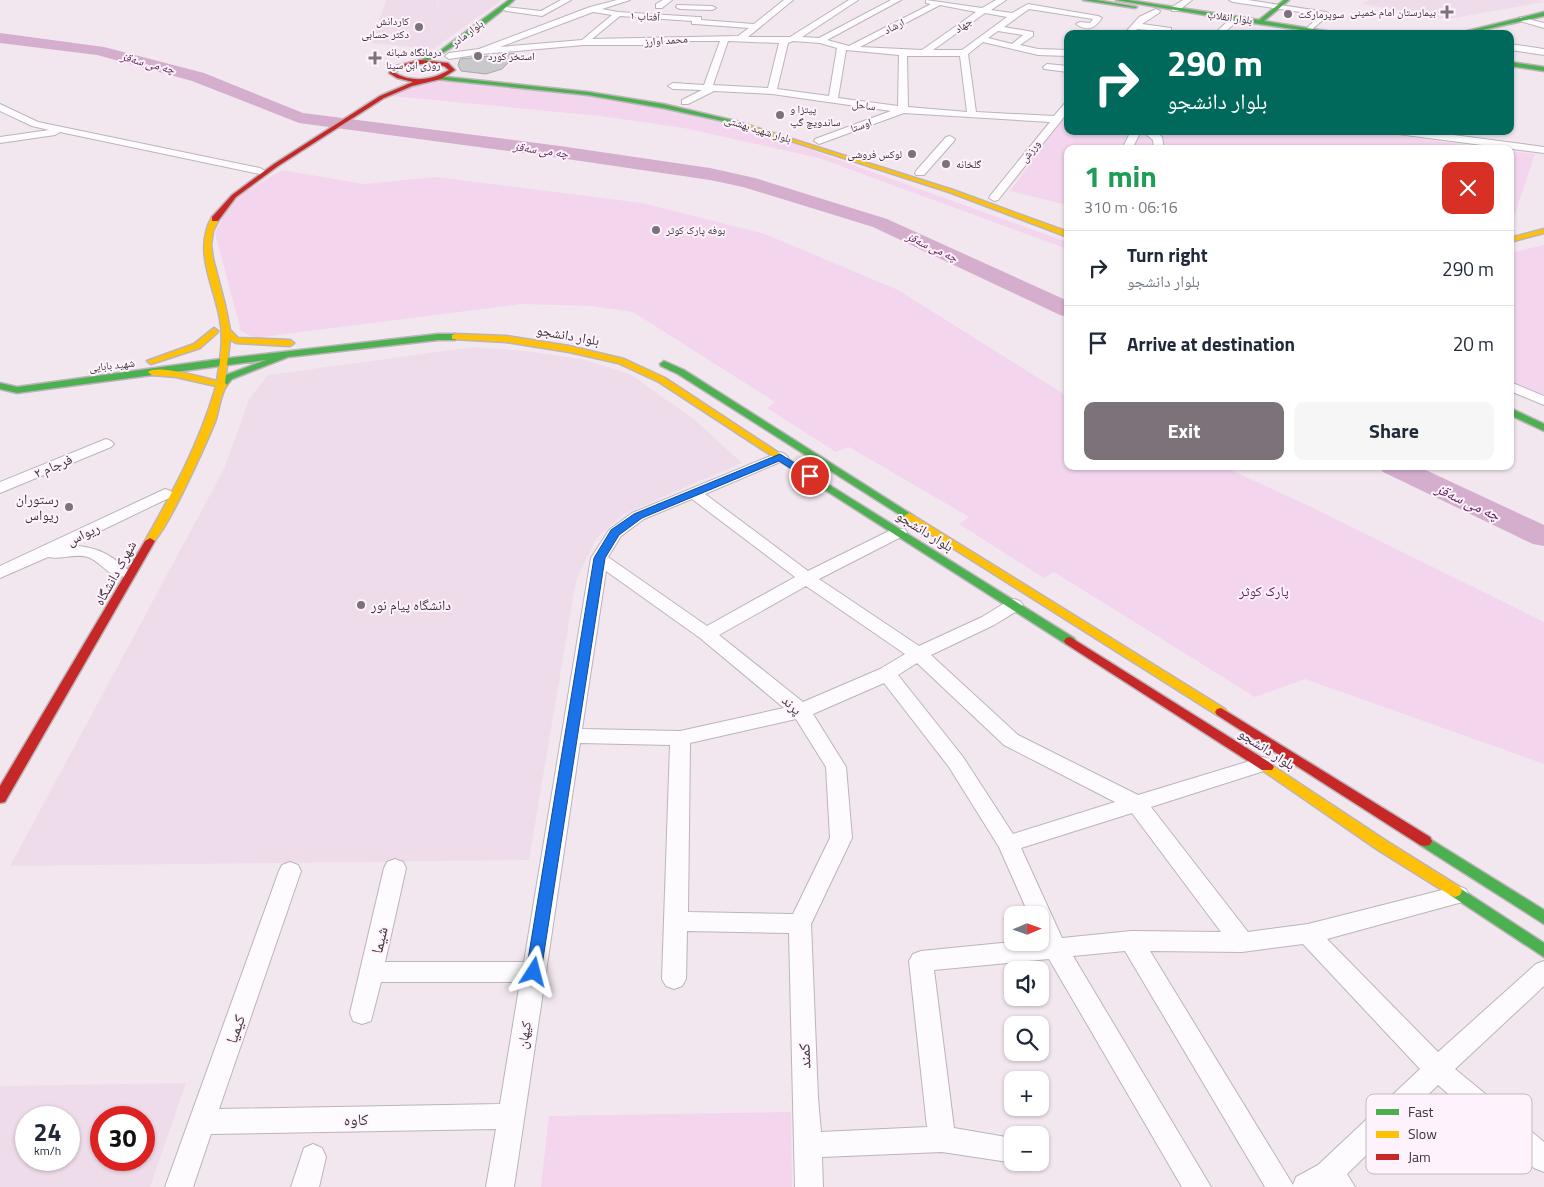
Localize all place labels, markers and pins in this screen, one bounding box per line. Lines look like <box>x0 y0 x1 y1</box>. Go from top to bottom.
place label: بیمارستان امام خمینی <box>1350 4 1436 20</box>
marker: بیمارستان امام خمینی <box>1440 5 1454 19</box>
place label: سوپرمارکت <box>1298 6 1344 22</box>
marker: سوپرمارکت <box>1282 8 1294 20</box>
place label: کاردانش دکتر حسابی <box>361 13 409 42</box>
marker: کاردانش دکتر حسابی <box>413 21 425 33</box>
place label: درمانگاه شبانه روزی ابن سینا <box>386 44 442 73</box>
place label: استخر کورد <box>488 48 535 64</box>
marker: استخر کورد <box>472 50 484 62</box>
marker: درمانگاه شبانه روزی ابن سینا <box>368 51 382 65</box>
place label: پیتزا و ساندویچ گپ <box>790 101 840 130</box>
marker: پیتزا و ساندویچ گپ <box>774 109 786 121</box>
place label: لوکس فروشی <box>847 146 902 162</box>
marker: لوکس فروشی <box>906 148 918 160</box>
place label: گلخانه <box>956 156 982 172</box>
marker: گلخانه <box>940 158 952 170</box>
place label: بوفه پارک کوثر <box>665 222 725 238</box>
marker: بوفه پارک کوثر <box>650 224 662 236</box>
pin <box>789 455 831 497</box>
place label: رستوران ریواس <box>16 488 59 525</box>
marker: رستوران ریواس <box>63 501 75 513</box>
place label: دانشگاه پیام نور <box>370 594 451 615</box>
marker: دانشگاه پیام نور <box>355 599 367 611</box>

